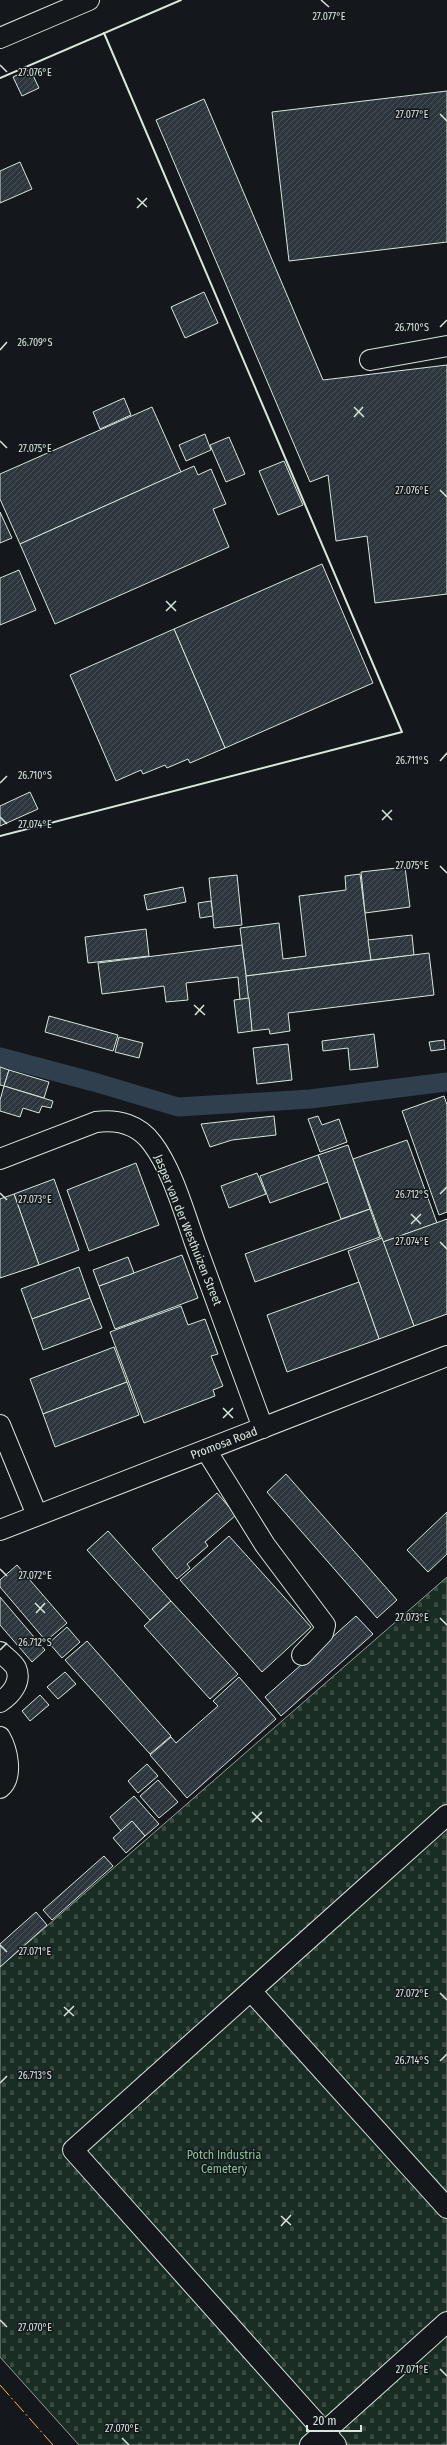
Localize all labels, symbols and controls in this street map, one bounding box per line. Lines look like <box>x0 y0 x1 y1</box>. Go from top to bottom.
text: 27.077°E <box>312 11 346 23</box>
text: 27.076°E <box>18 67 52 79</box>
text: 27.077°E <box>395 109 429 121</box>
text: 26.710°S <box>395 322 429 334</box>
text: 26.709°S <box>17 337 53 349</box>
text: 27.075°E <box>18 443 52 455</box>
text: 27.076°E <box>395 485 429 497</box>
text: 26.711°S <box>396 755 428 767</box>
text: 26.710°S <box>18 770 52 782</box>
text: 27.074°E <box>18 819 52 831</box>
text: 27.075°E <box>395 860 429 872</box>
street label: Jasper van der Westhuizen Street <box>151 1152 225 1308</box>
text: 26.712°S <box>395 1189 429 1201</box>
text: 27.073°E <box>18 1194 52 1206</box>
text: 27.074°E <box>395 1236 429 1248</box>
street label: Promosa Road <box>189 1424 259 1462</box>
text: 27.072°E <box>18 1570 52 1582</box>
text: 27.073°E <box>395 1612 429 1624</box>
text: 26.712°S <box>18 1637 52 1649</box>
text: 27.071°E <box>19 1946 52 1958</box>
text: 27.072°E <box>395 1988 429 2000</box>
text: 26.714°S <box>395 2055 429 2067</box>
text: 26.713°S <box>18 2070 52 2082</box>
park label: Potch Industria Cemetery <box>187 2148 261 2176</box>
text: 27.070°E <box>18 2322 52 2334</box>
text: 27.071°E <box>396 2364 429 2376</box>
scale bar <box>307 2407 361 2433</box>
text: 20 m <box>313 2414 337 2428</box>
text: 27.070°E <box>105 2423 139 2435</box>

